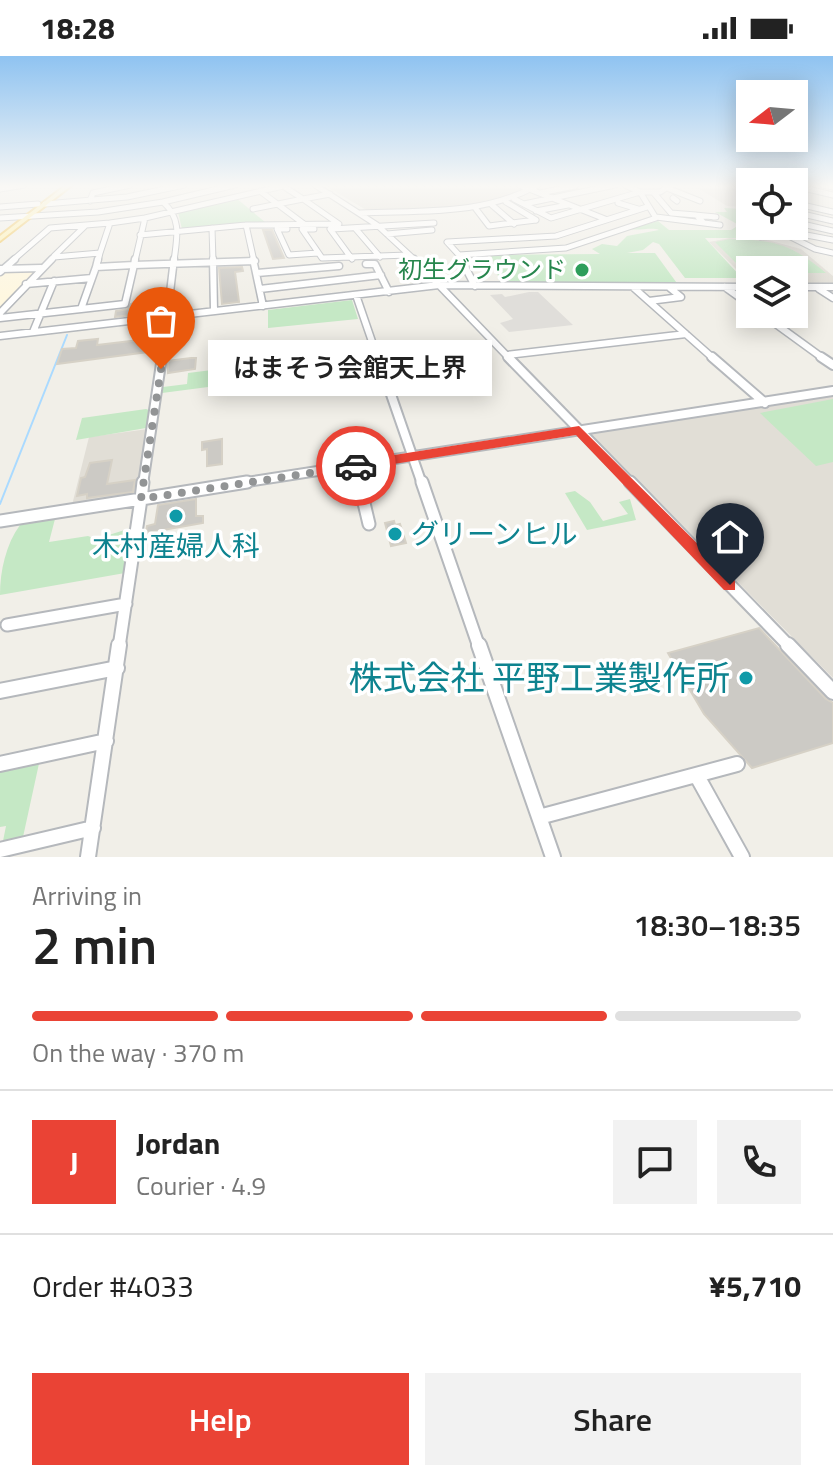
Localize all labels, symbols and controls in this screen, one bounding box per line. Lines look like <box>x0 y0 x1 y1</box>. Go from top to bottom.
text: 18:28 <box>40 5 115 51</box>
north arrow <box>736 80 808 152</box>
map controls <box>736 80 808 328</box>
button: locate <box>736 168 808 240</box>
place label: 初生グラウンド <box>398 251 566 287</box>
button: layers <box>736 256 808 328</box>
marker: 初生グラウンド <box>573 261 591 279</box>
pin <box>127 287 195 369</box>
icon: bag <box>139 299 183 343</box>
callout: はまそう会館天上界 <box>209 341 493 397</box>
text: はまそう会館天上界 <box>233 348 467 387</box>
courier <box>316 426 396 506</box>
icon: car <box>334 444 378 488</box>
pin <box>696 503 764 585</box>
marker: 木村産婦人科 <box>167 507 185 525</box>
place label: グリーンヒル <box>411 512 578 555</box>
icon: home <box>708 515 752 559</box>
place label: 木村産婦人科 <box>92 524 260 567</box>
marker: グリーンヒル <box>386 525 404 543</box>
place label: 株式会社 平野工業製作所 <box>349 651 730 703</box>
marker: 株式会社 平野工業製作所 <box>737 669 755 687</box>
text: Arriving in <box>32 876 142 915</box>
text: 18:30–18:35 <box>634 902 801 948</box>
text: 2 min <box>32 905 157 984</box>
text: On the way · 370 m <box>32 1033 244 1072</box>
text: Jordan <box>136 1120 220 1166</box>
button: chat <box>613 1120 697 1204</box>
button: phone <box>717 1120 801 1204</box>
text: J <box>69 1139 79 1185</box>
text: Courier · 4.9 <box>136 1166 266 1205</box>
text: Order #4033 <box>32 1263 194 1309</box>
text: ¥5,710 <box>709 1263 801 1309</box>
button: Help <box>32 1373 409 1465</box>
button: Share <box>425 1373 801 1465</box>

